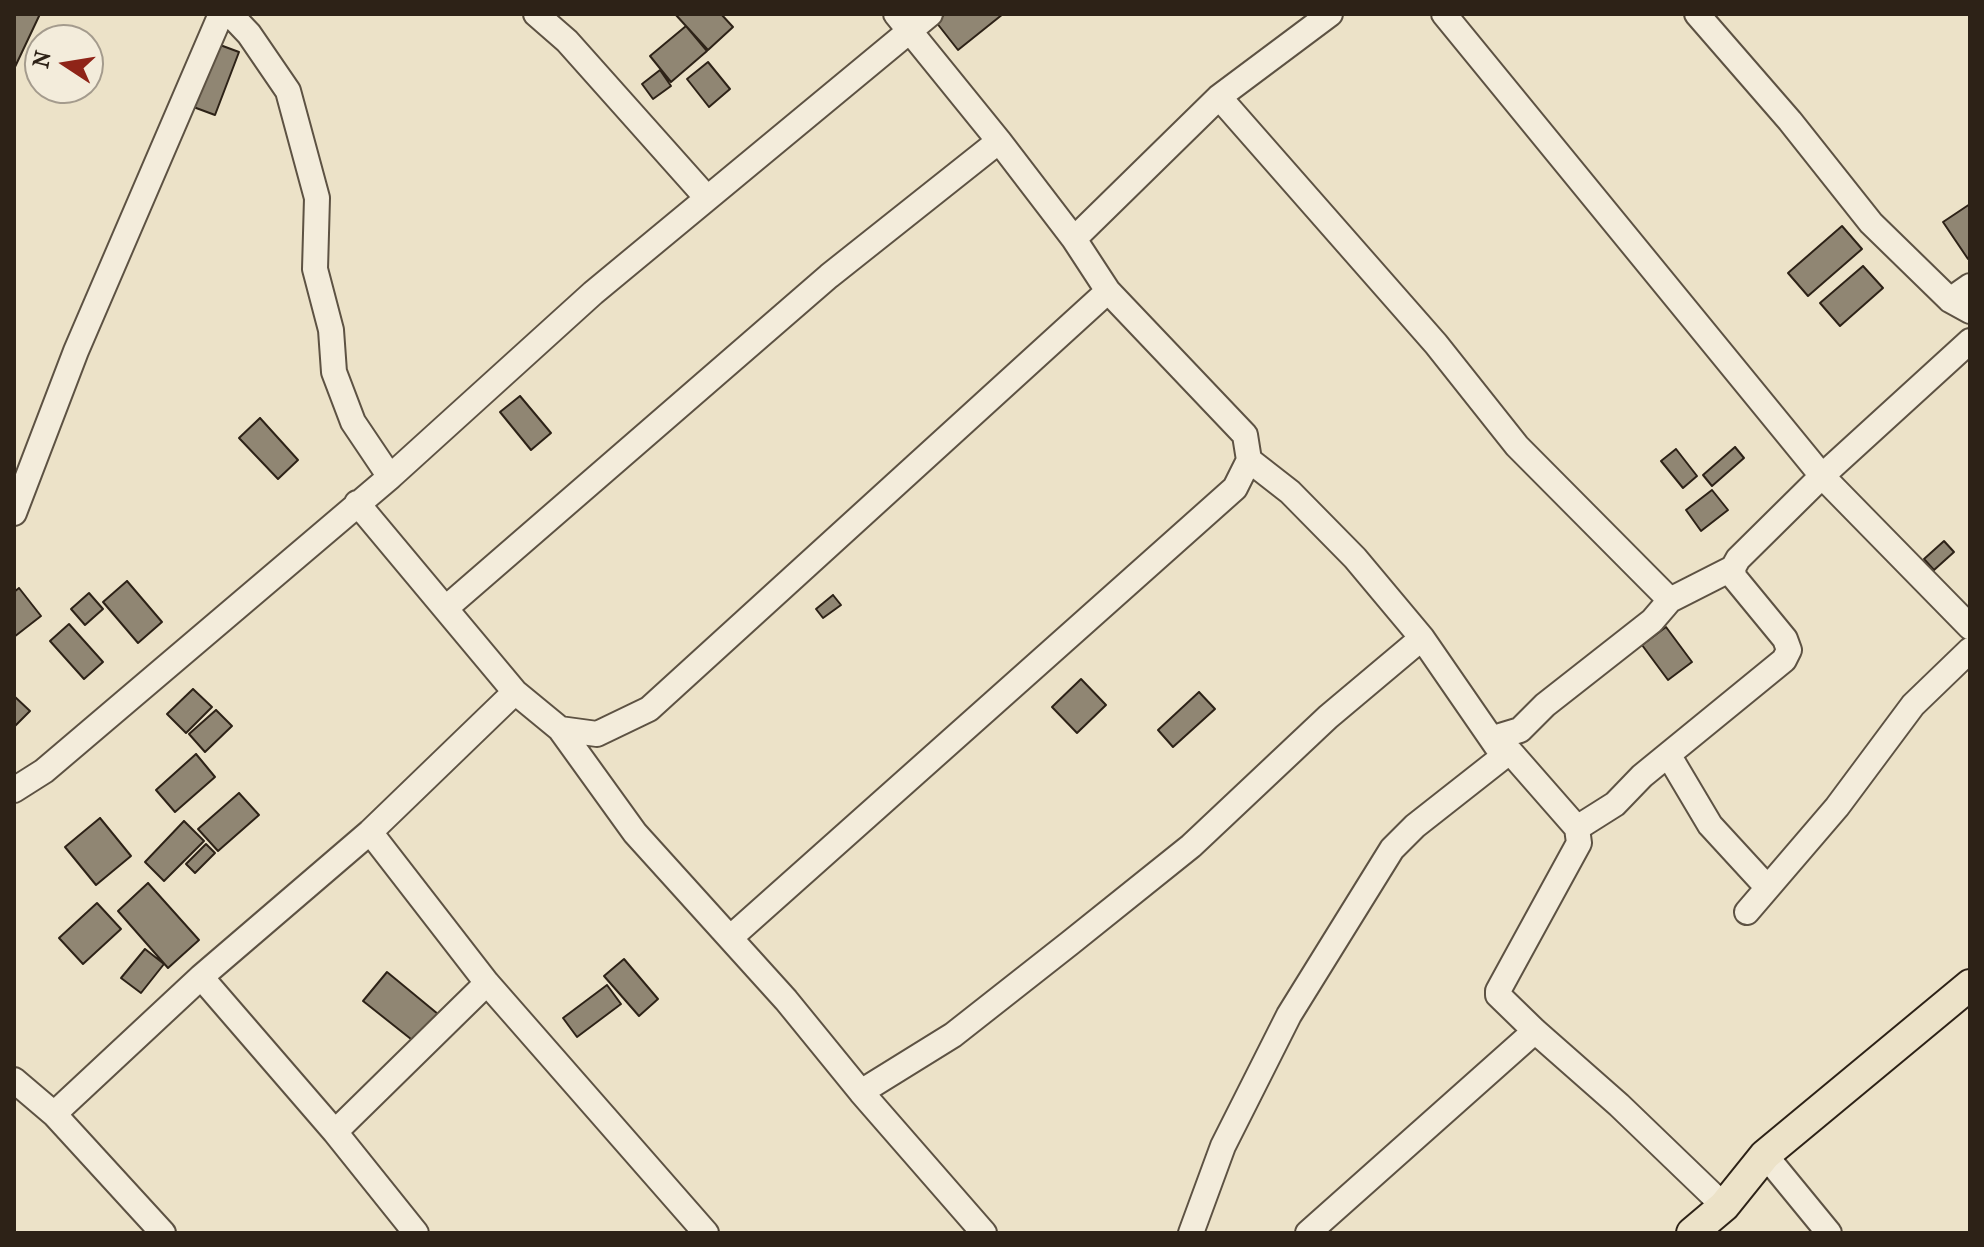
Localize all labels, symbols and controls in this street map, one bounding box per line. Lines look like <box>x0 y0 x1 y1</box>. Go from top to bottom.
north arrow <box>24 24 104 104</box>
text: N <box>28 49 57 70</box>

